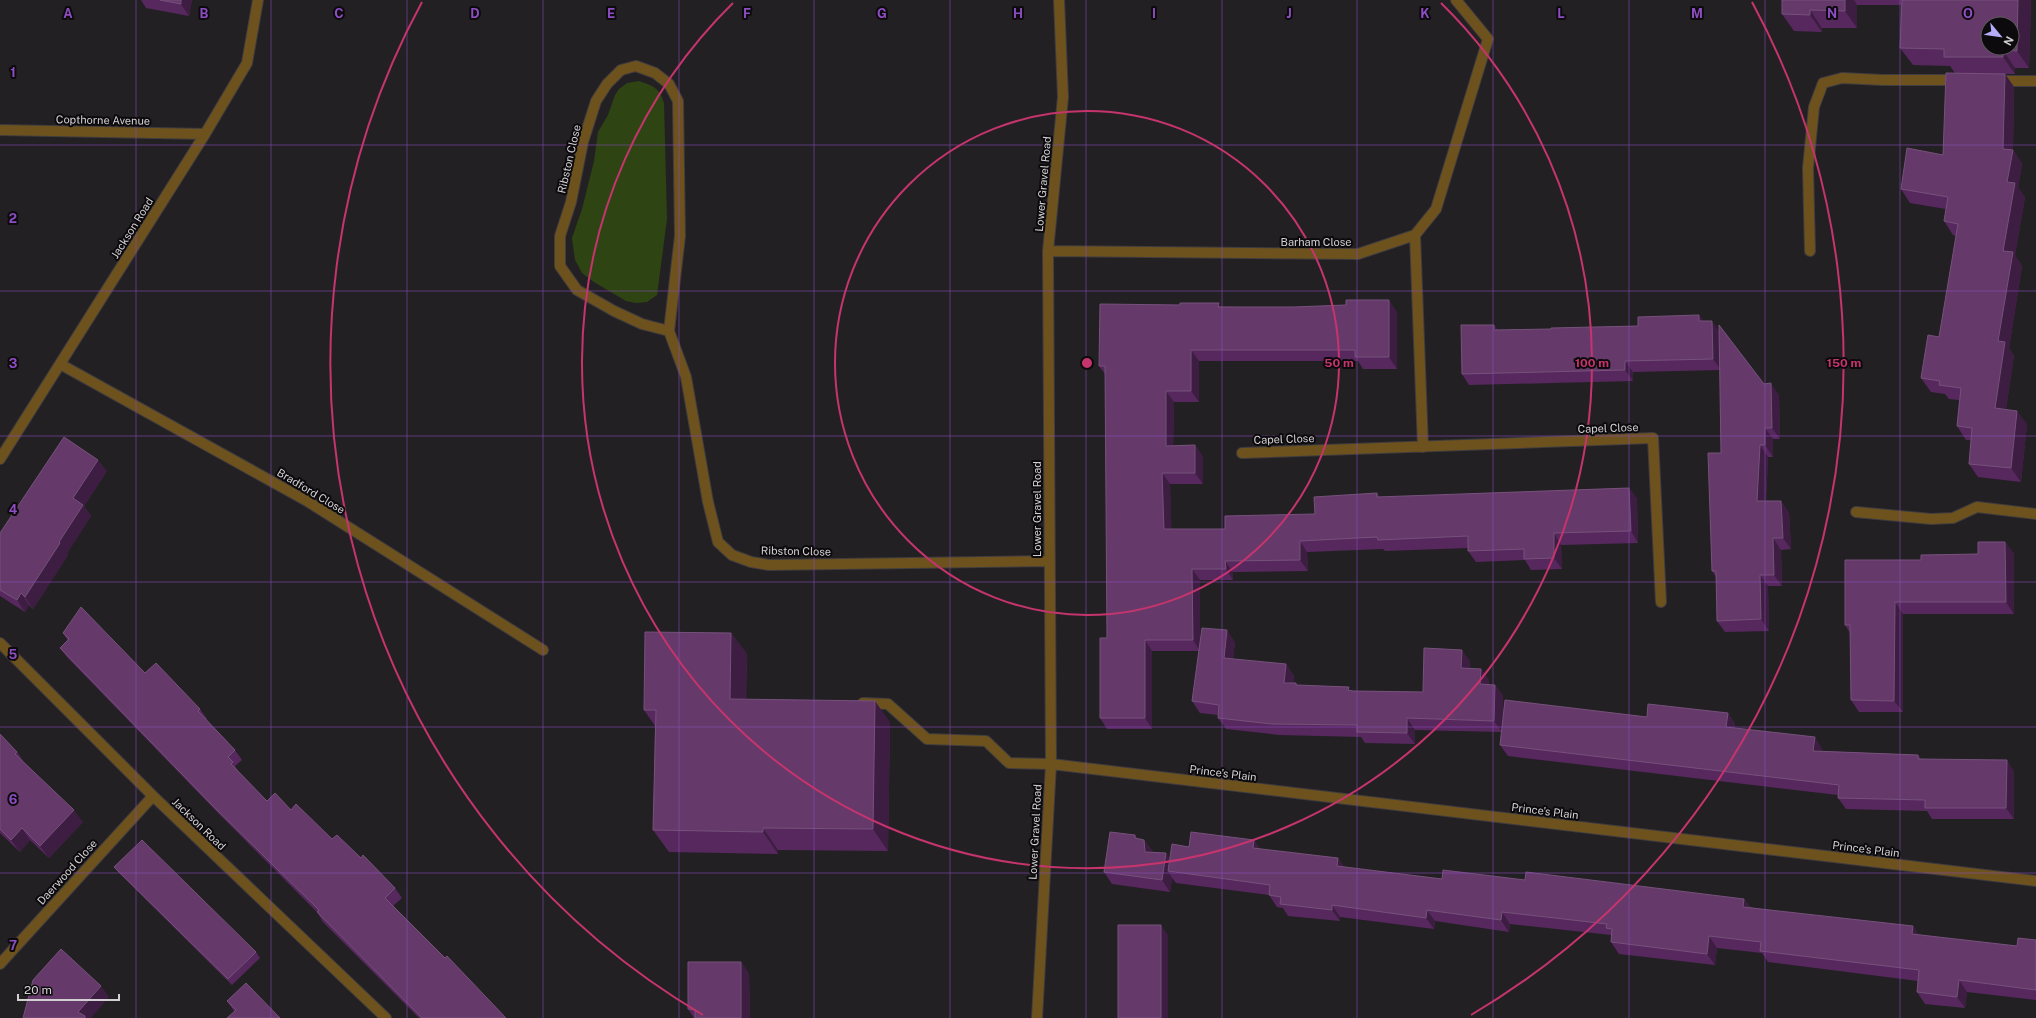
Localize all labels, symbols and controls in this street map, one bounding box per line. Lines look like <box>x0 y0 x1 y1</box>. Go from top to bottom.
text: A <box>63 6 73 21</box>
text: B <box>200 6 209 21</box>
text: C <box>334 6 344 21</box>
text: D <box>470 6 480 21</box>
text: E <box>607 6 615 21</box>
text: F <box>743 6 751 21</box>
text: G <box>877 6 887 21</box>
text: H <box>1013 6 1023 21</box>
text: I <box>1152 6 1156 21</box>
text: J <box>1286 6 1292 21</box>
text: K <box>1420 6 1430 21</box>
text: L <box>1557 6 1565 21</box>
text: M <box>1691 6 1703 21</box>
text: N <box>1827 6 1837 21</box>
text: O <box>1963 6 1973 21</box>
north arrow <box>1980 16 2020 56</box>
text: N <box>2001 34 2016 48</box>
text: 1 <box>10 65 16 80</box>
street label: Copthorne Avenue <box>56 113 150 127</box>
street label: Ribston Close <box>555 123 583 195</box>
street label: Lower Gravel Road <box>1033 136 1053 232</box>
street label: Jackson Road <box>109 195 155 261</box>
text: 2 <box>9 211 17 226</box>
street label: Barham Close <box>1281 236 1351 248</box>
text: 3 <box>9 356 18 371</box>
centre of rings <box>1080 356 1094 370</box>
text: 50 m <box>1324 356 1354 370</box>
text: 100 m <box>1575 356 1609 370</box>
text: 150 m <box>1827 356 1861 370</box>
street label: Capel Close <box>1577 421 1639 435</box>
street label: Capel Close <box>1253 432 1315 446</box>
street label: Lower Gravel Road <box>1031 461 1043 557</box>
street label: Bradford Close <box>275 466 347 516</box>
text: 4 <box>9 502 18 517</box>
street label: Ribston Close <box>761 544 831 558</box>
text: 5 <box>9 647 18 662</box>
street label: Prince's Plain <box>1189 763 1257 783</box>
street label: Lower Gravel Road <box>1027 784 1043 880</box>
text: 6 <box>9 792 18 807</box>
street label: Jackson Road <box>170 796 228 852</box>
street label: Prince's Plain <box>1511 801 1579 821</box>
street label: Daerwood Close <box>35 837 99 907</box>
street label: Prince's Plain <box>1832 839 1900 859</box>
text: 7 <box>9 938 17 953</box>
scale bar <box>18 976 119 1002</box>
text: 20 m <box>24 983 52 997</box>

